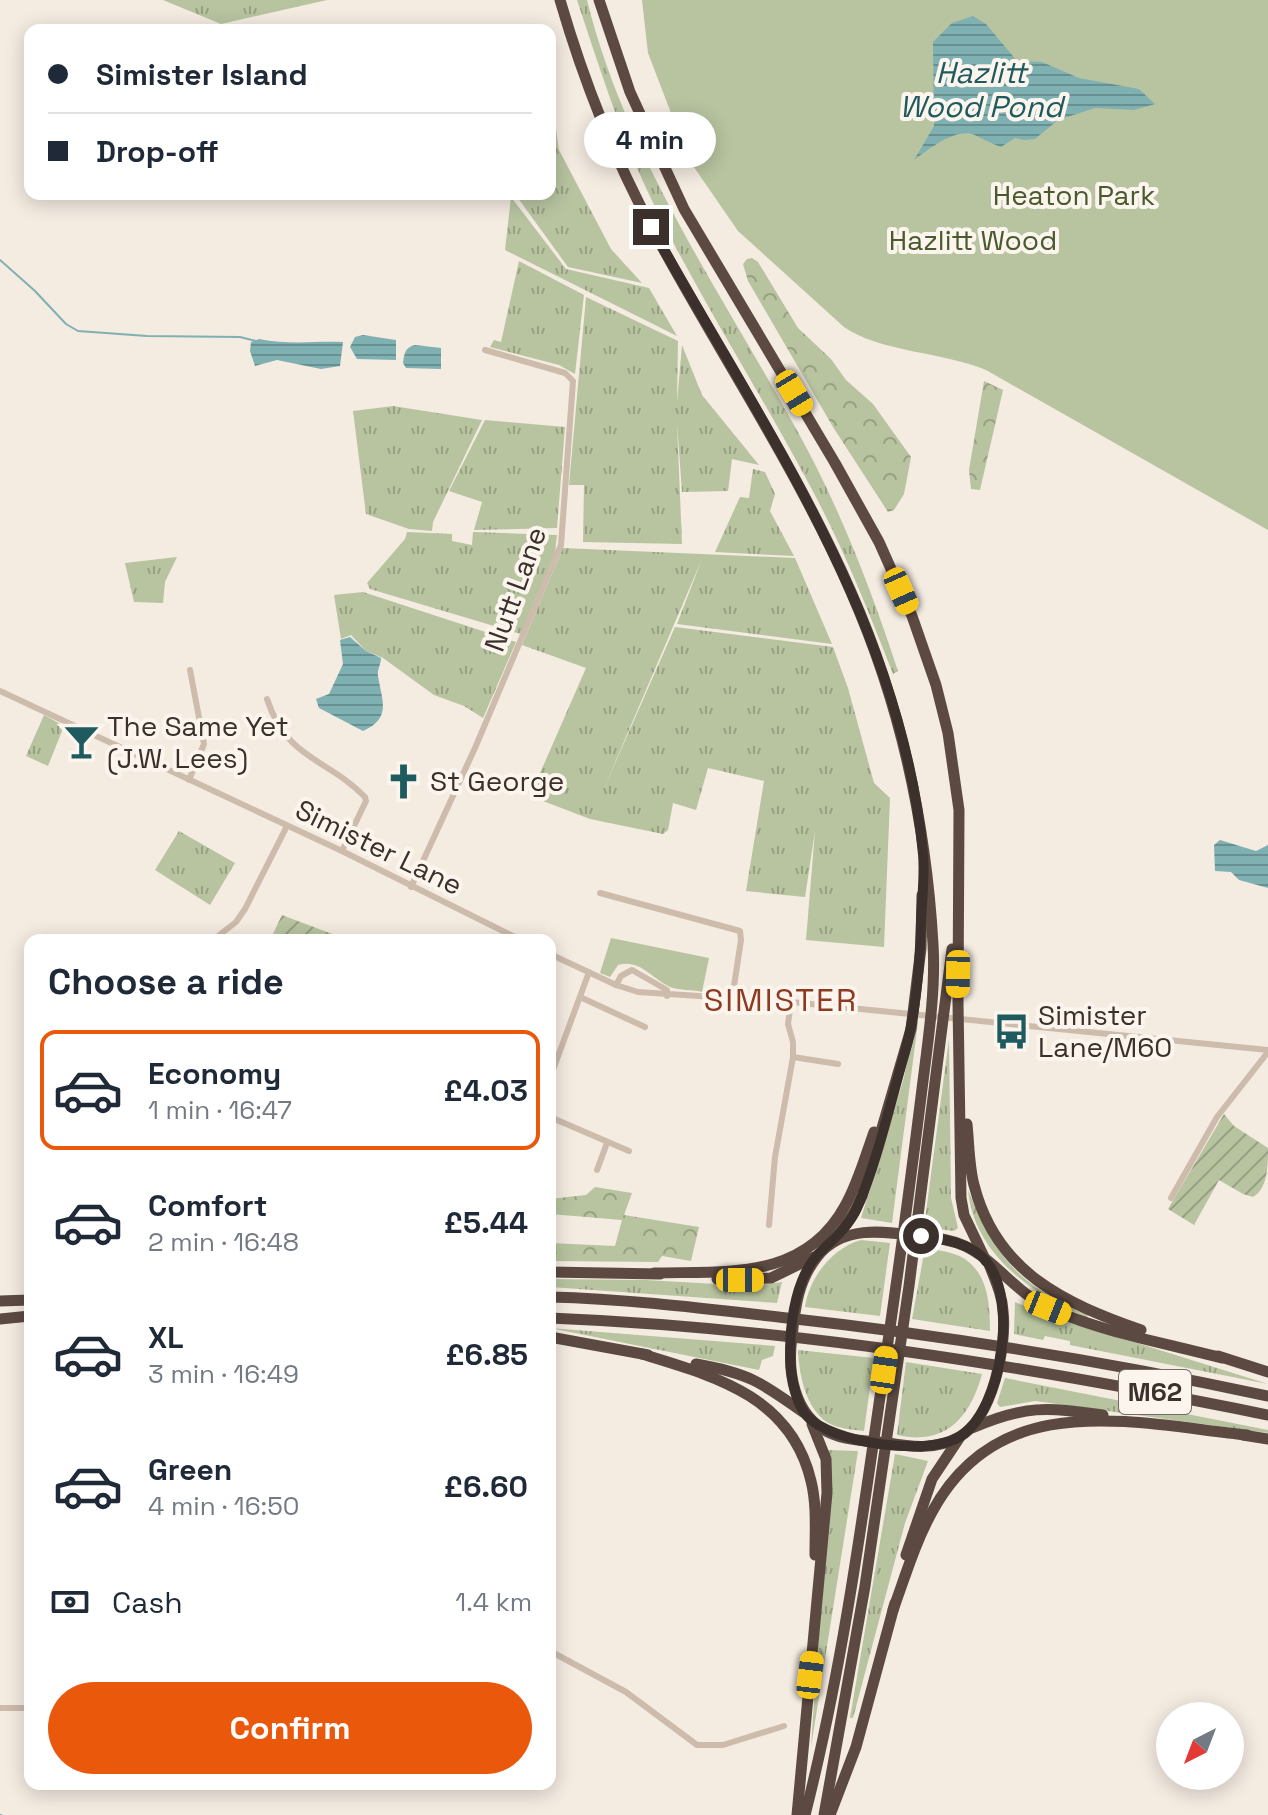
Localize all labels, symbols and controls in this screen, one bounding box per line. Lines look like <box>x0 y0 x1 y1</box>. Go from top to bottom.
water label: Hazlitt Wood Pond <box>899 53 1067 126</box>
text: Simister Island <box>96 55 308 94</box>
callout: 4 min <box>585 111 717 167</box>
text: 4 min <box>616 123 684 157</box>
text: Drop-off <box>96 132 219 171</box>
park label: Heaton Park <box>993 177 1155 213</box>
route end <box>633 209 669 245</box>
park label: Hazlitt Wood <box>889 222 1057 258</box>
car <box>771 366 817 420</box>
street label: Nutt Lane <box>476 522 554 656</box>
car <box>880 564 922 618</box>
place label: The Same Yet (J.W. Lees) <box>107 708 289 776</box>
bar icon: The Same Yet (J.W. Lees) <box>62 723 100 761</box>
church icon: St George <box>385 762 423 800</box>
place label: St George <box>430 763 564 799</box>
street label: Simister Lane <box>290 791 468 903</box>
car <box>946 950 970 998</box>
text: Choose a ride <box>48 959 284 1005</box>
district label: SIMISTER <box>704 980 858 1020</box>
place label: Simister Lane/M60 <box>1038 997 1172 1065</box>
bus stop icon: Simister Lane/M60 <box>993 1012 1031 1050</box>
icon: car <box>52 1054 124 1126</box>
text: Economy <box>148 1054 281 1093</box>
text: £4.03 <box>444 1071 528 1110</box>
text: 1 min · 16:47 <box>148 1093 292 1127</box>
icon: car <box>52 1186 124 1258</box>
text: Comfort <box>148 1186 267 1225</box>
text: £5.44 <box>444 1203 528 1242</box>
route start <box>903 1218 939 1254</box>
text: 2 min · 16:48 <box>148 1225 299 1259</box>
car <box>716 1268 764 1292</box>
car <box>1021 1288 1075 1328</box>
icon: car <box>52 1318 124 1390</box>
text: XL <box>148 1318 184 1357</box>
text: £6.85 <box>445 1335 528 1374</box>
car <box>869 1345 899 1395</box>
text: 3 min · 16:49 <box>148 1357 299 1391</box>
road number: M62 <box>1119 1370 1191 1414</box>
icon: car <box>52 1450 124 1522</box>
text: Green <box>148 1450 232 1489</box>
text: £6.60 <box>444 1467 528 1506</box>
text: 4 min · 16:50 <box>148 1489 299 1523</box>
icon: cash <box>48 1580 92 1624</box>
text: Cash <box>112 1583 183 1622</box>
text: 1.4 km <box>455 1585 532 1619</box>
car <box>795 1650 825 1700</box>
button: Confirm <box>48 1682 532 1774</box>
north arrow <box>1156 1702 1244 1790</box>
map controls <box>1156 1702 1244 1790</box>

